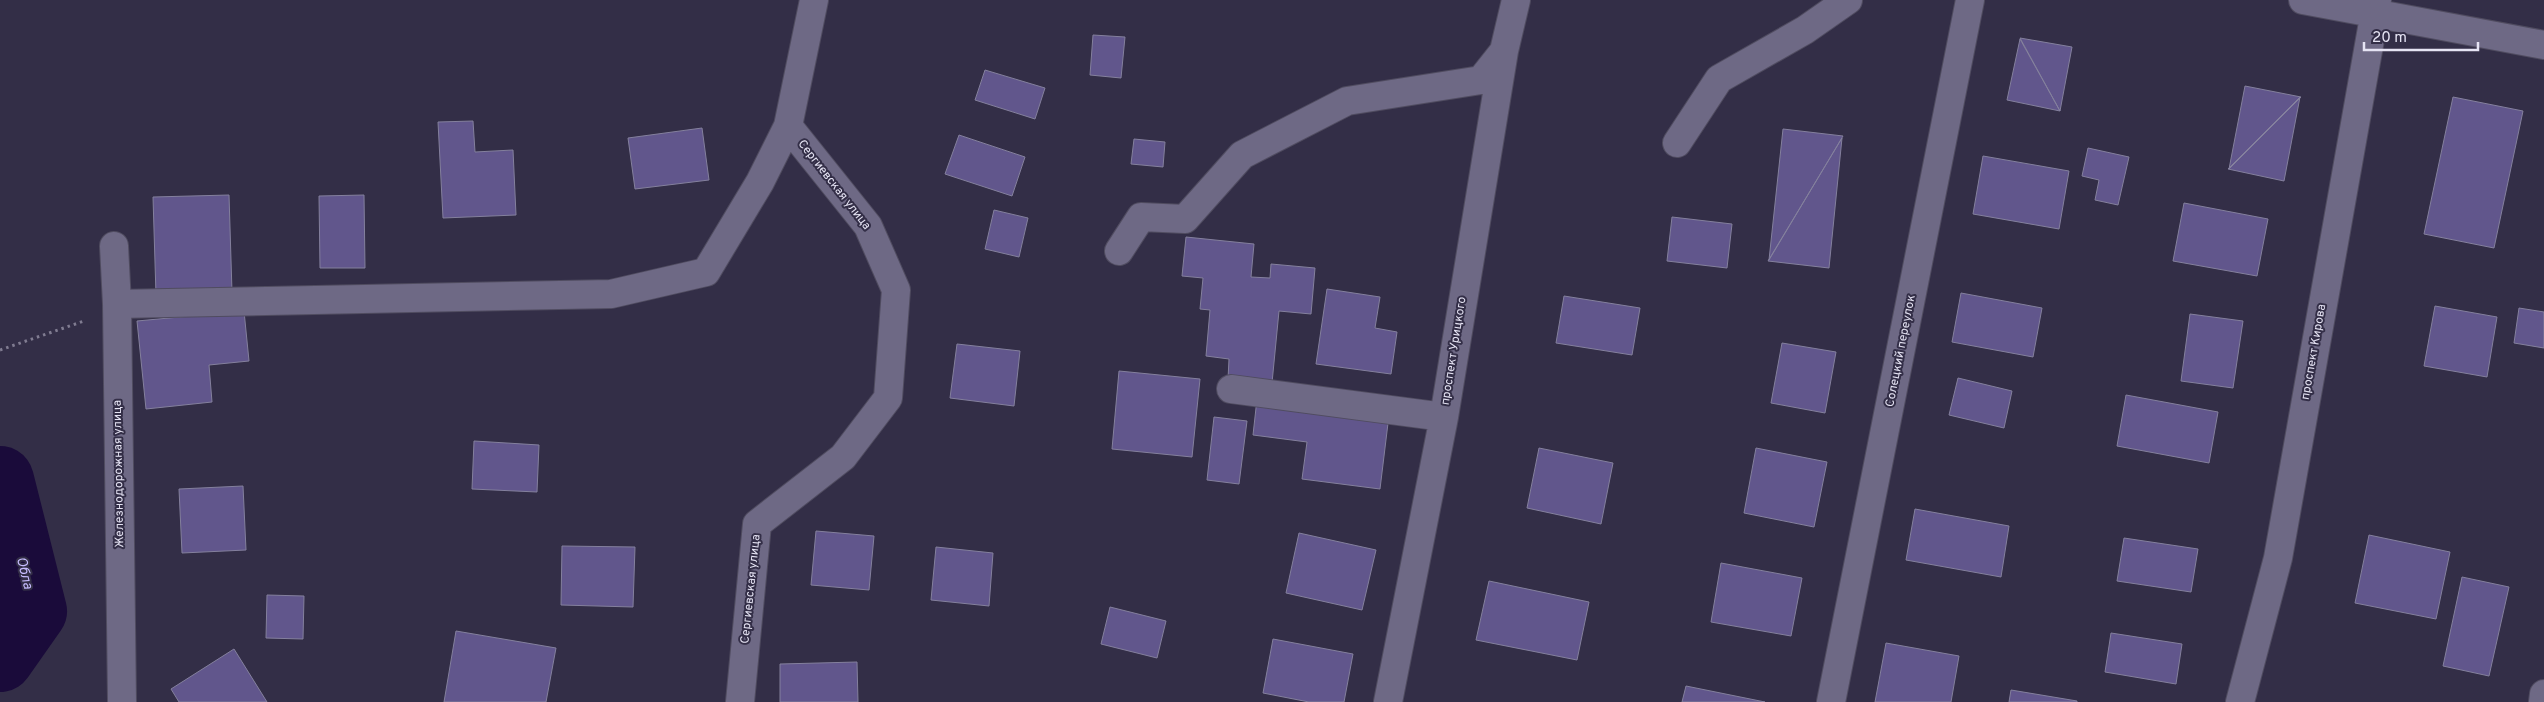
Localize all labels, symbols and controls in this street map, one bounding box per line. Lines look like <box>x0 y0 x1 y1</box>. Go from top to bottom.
scale bar <box>2364 20 2478 52</box>
text: 20 m <box>2372 29 2407 48</box>
street label: Сергиевская улица <box>794 137 874 233</box>
street label: Солецкий переулок <box>1882 293 1920 408</box>
street label: проспект Урицкого <box>1438 295 1471 406</box>
street label: проспект Кирова <box>2298 303 2330 401</box>
street label: Железнодорожная улица <box>110 400 128 548</box>
street label: Сергиевская улица <box>737 533 765 645</box>
water label: Обла <box>12 555 36 592</box>

